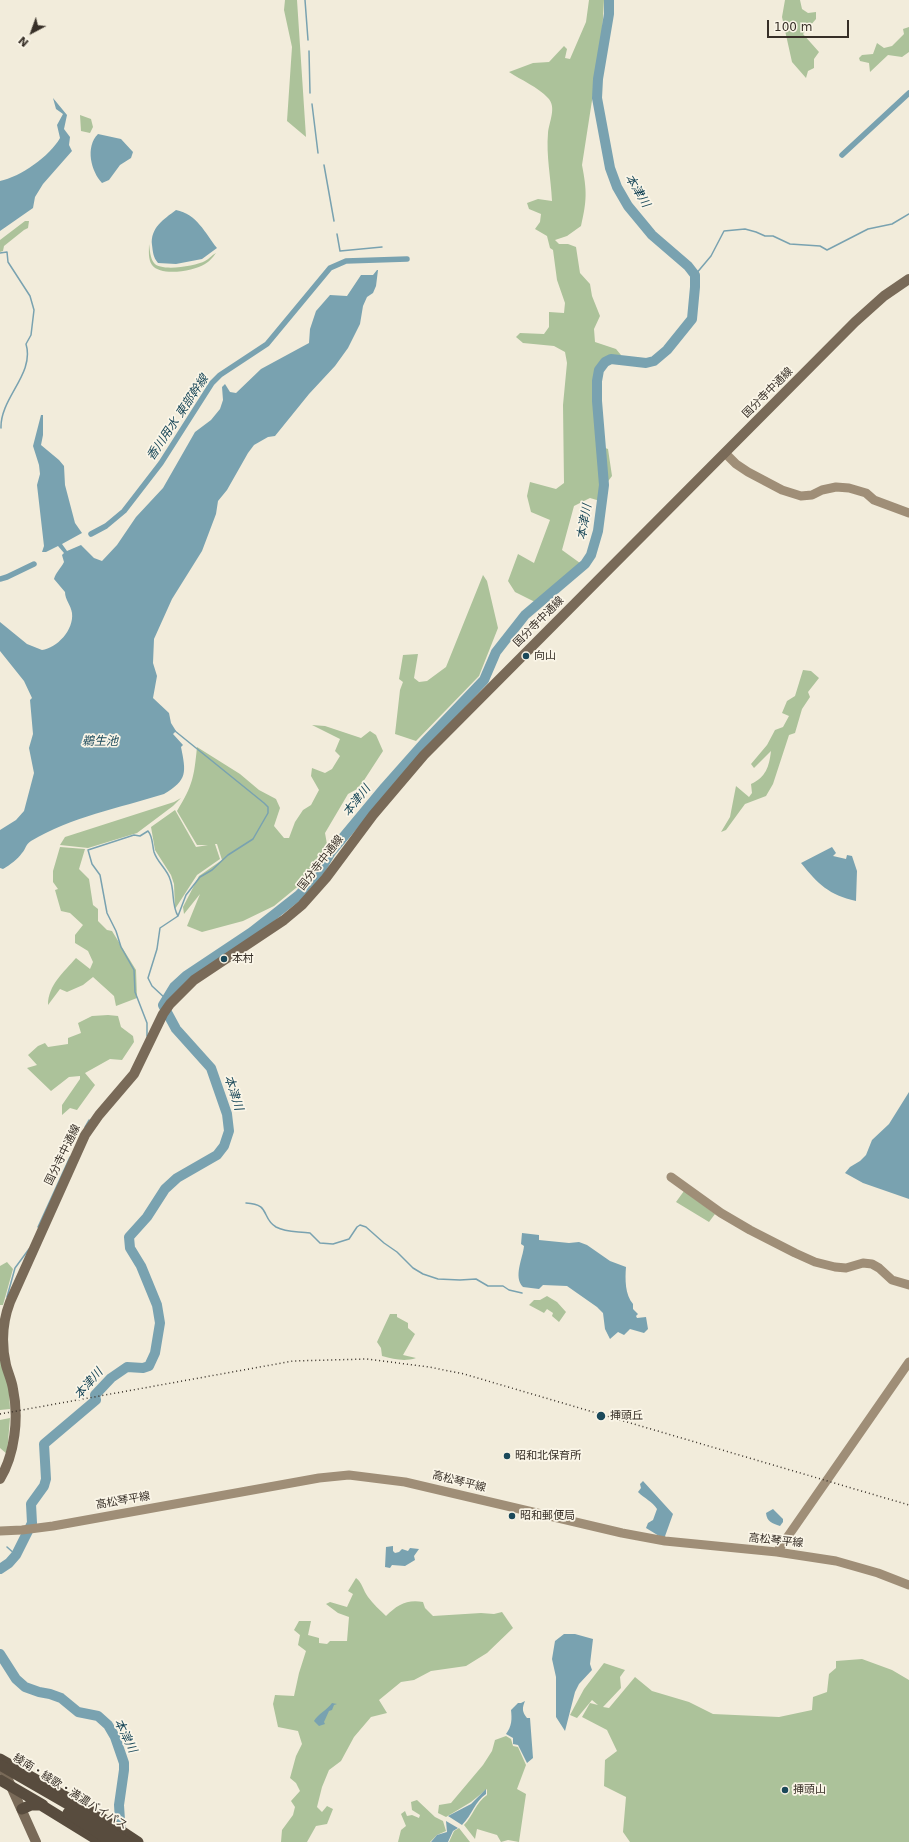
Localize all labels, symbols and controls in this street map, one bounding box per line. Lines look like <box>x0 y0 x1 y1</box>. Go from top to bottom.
north arrow <box>12 12 52 52</box>
scale bar <box>769 12 851 38</box>
text: 100 m <box>774 20 812 34</box>
text: N <box>16 34 32 49</box>
water label: 本津川 <box>622 172 652 210</box>
street label: 国分寺中通線 <box>740 365 796 421</box>
water label: 香川用水 東部幹線 <box>144 373 212 463</box>
water label: 本津川 <box>575 503 595 541</box>
street label: 国分寺中通線 <box>511 594 567 650</box>
place label: 向山 <box>534 649 556 663</box>
marker: 向山 <box>521 651 531 661</box>
water label: 鵜生池 <box>82 735 118 749</box>
water label: 本津川 <box>340 782 374 820</box>
street label: 国分寺中通線 <box>295 833 347 893</box>
place label: 本村 <box>232 952 254 966</box>
marker: 本村 <box>219 954 229 964</box>
water label: 本津川 <box>221 1074 245 1112</box>
street label: 国分寺中通線 <box>43 1122 83 1188</box>
water label: 本津川 <box>72 1366 106 1402</box>
place label: 挿頭丘 <box>610 1409 643 1423</box>
marker: 挿頭丘 <box>595 1410 607 1422</box>
place label: 昭和北保育所 <box>515 1449 581 1463</box>
marker: 昭和北保育所 <box>502 1451 512 1461</box>
street label: 高松琴平線 <box>431 1469 487 1495</box>
street label: 高松琴平線 <box>95 1490 151 1512</box>
place label: 昭和郵便局 <box>520 1509 575 1523</box>
marker: 昭和郵便局 <box>507 1511 517 1521</box>
street label: 高松琴平線 <box>748 1532 804 1550</box>
water label: 本津川 <box>111 1717 139 1755</box>
street label: 綾南・綾歌・満濃バイパス <box>11 1751 129 1833</box>
place label: 挿頭山 <box>793 1783 826 1797</box>
marker: 挿頭山 <box>780 1785 790 1795</box>

